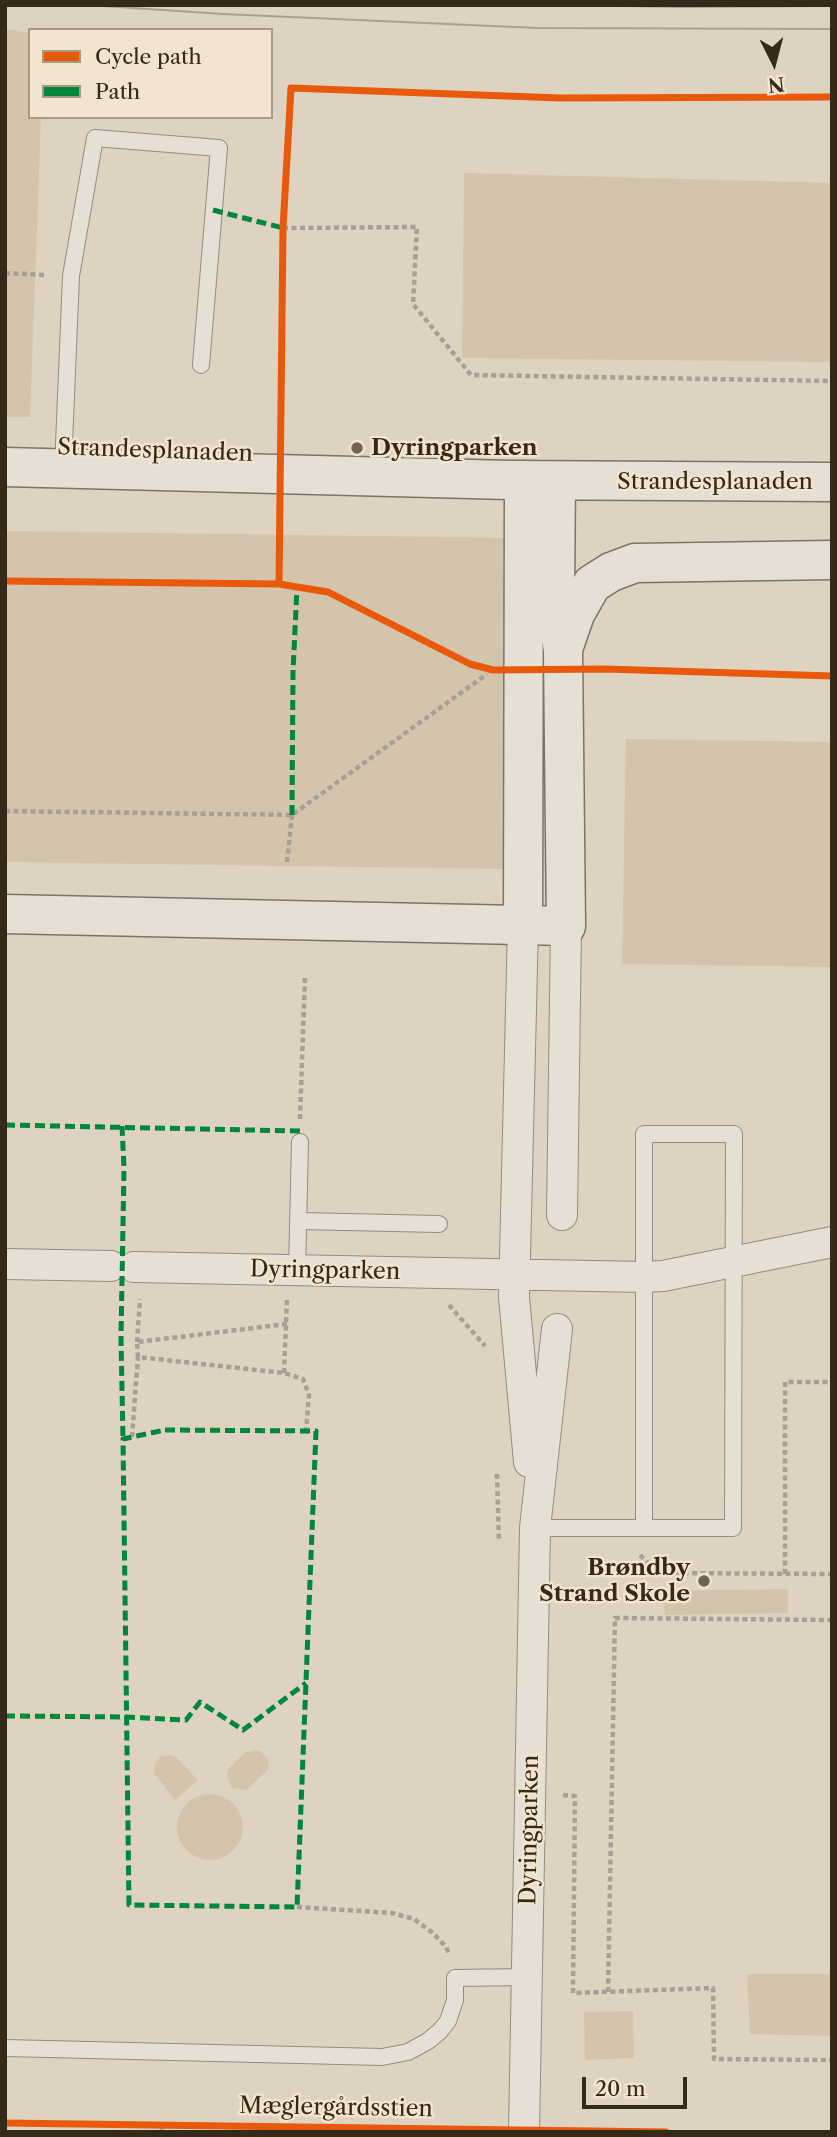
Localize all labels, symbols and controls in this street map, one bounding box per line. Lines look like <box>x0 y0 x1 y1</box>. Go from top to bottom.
legend <box>28 28 273 119</box>
north arrow <box>739 28 809 98</box>
text: Cycle path <box>95 44 202 69</box>
text: N <box>767 72 786 97</box>
text: Path <box>95 79 140 104</box>
street label: Strandesplanaden <box>57 434 253 468</box>
place label: Dyringparken <box>371 434 538 462</box>
marker: Dyringparken <box>349 440 365 456</box>
street label: Strandesplanaden <box>617 468 813 496</box>
street label: Dyringparken <box>250 1256 400 1286</box>
place label: Brøndby Strand Skole <box>539 1554 690 1608</box>
marker: Brøndby Strand Skole <box>696 1573 712 1589</box>
street label: Dyringparken <box>515 1755 545 1905</box>
scale bar <box>585 2064 690 2108</box>
text: 20 m <box>595 2076 646 2101</box>
street label: Mæglergårdsstien <box>239 2093 433 2123</box>

